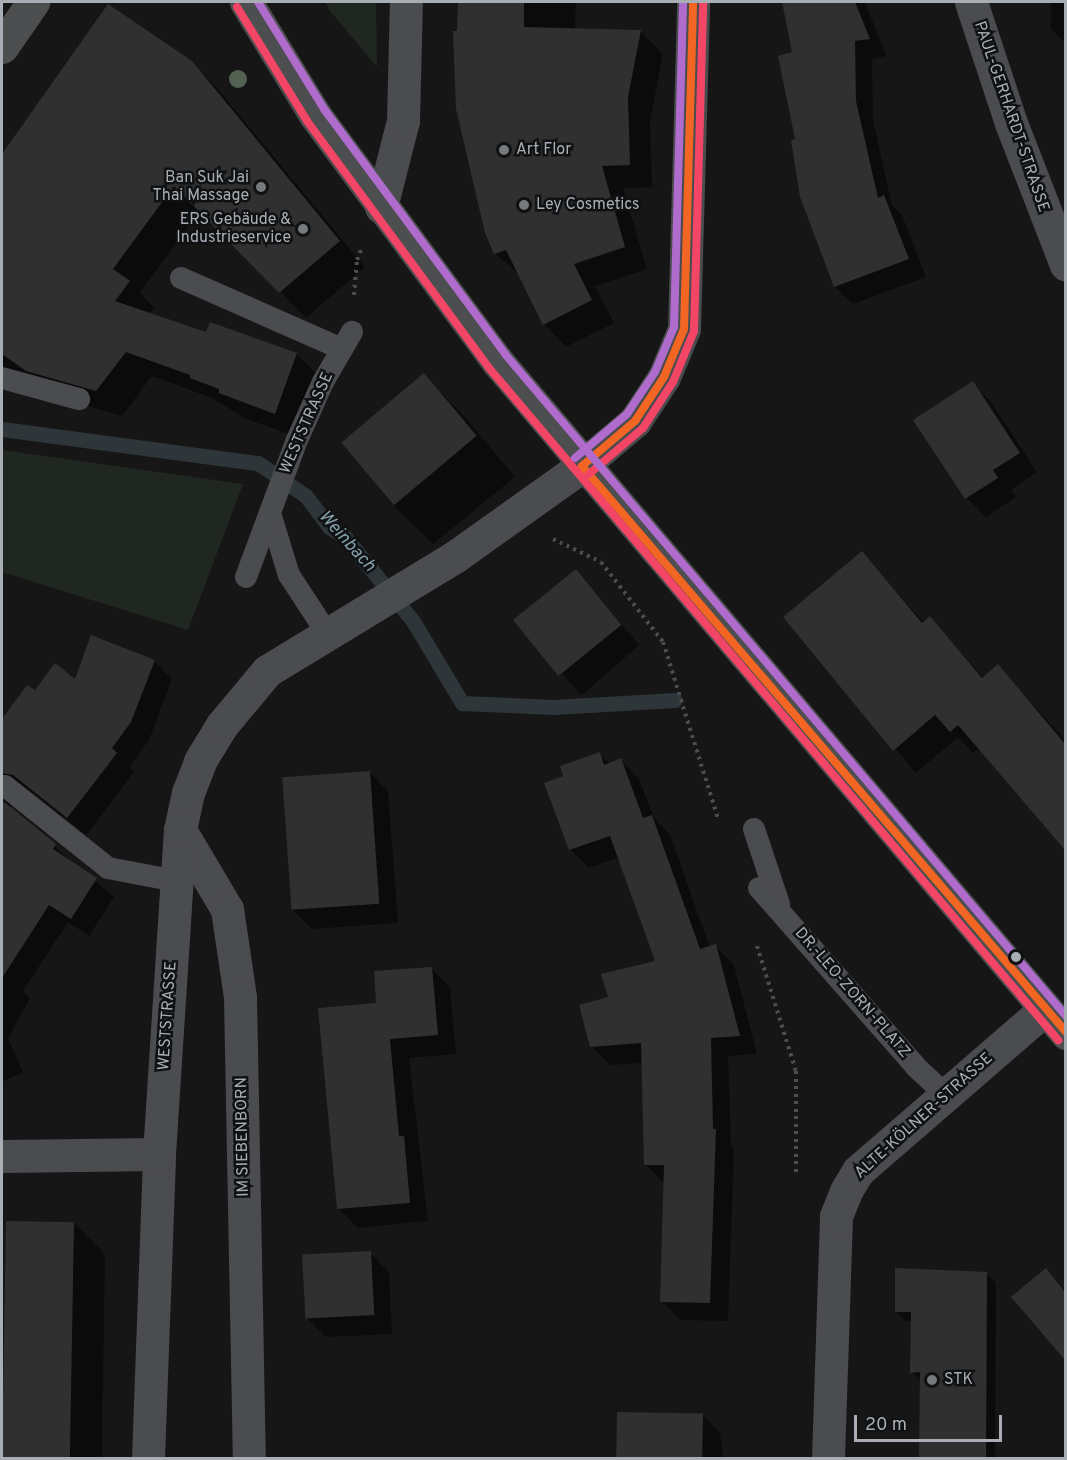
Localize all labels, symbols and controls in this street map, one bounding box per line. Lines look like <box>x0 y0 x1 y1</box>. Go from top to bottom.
street label: PAUL-GERHARDT-STRASSE <box>969 19 1053 215</box>
place label: Art Flor <box>516 140 571 160</box>
marker: Art Flor <box>497 143 511 157</box>
place label: Ban Suk Jai Thai Massage <box>153 168 249 206</box>
marker: Ban Suk Jai Thai Massage <box>254 180 268 194</box>
place label: Ley Cosmetics <box>536 195 640 215</box>
marker: Ley Cosmetics <box>517 198 531 212</box>
place label: ERS Gebäude & Industrieservice <box>176 210 291 248</box>
marker: ERS Gebäude & Industrieservice <box>296 222 310 236</box>
street label: WESTSTRASSE <box>276 369 338 477</box>
water label: Weinbach <box>313 507 379 577</box>
street label: DR.-LEO-ZORN-PLATZ <box>790 924 914 1062</box>
unlabelled marker <box>1010 951 1022 963</box>
street label: WESTSTRASSE <box>155 961 181 1071</box>
street label: ALTE-KÖLNER-STRASSE <box>851 1049 997 1183</box>
street label: IM SIEBENBORN <box>232 1077 254 1197</box>
place label: STK <box>944 1370 973 1390</box>
marker: STK <box>925 1373 939 1387</box>
scale bar <box>857 1403 1006 1441</box>
text: 20 m <box>865 1414 907 1437</box>

